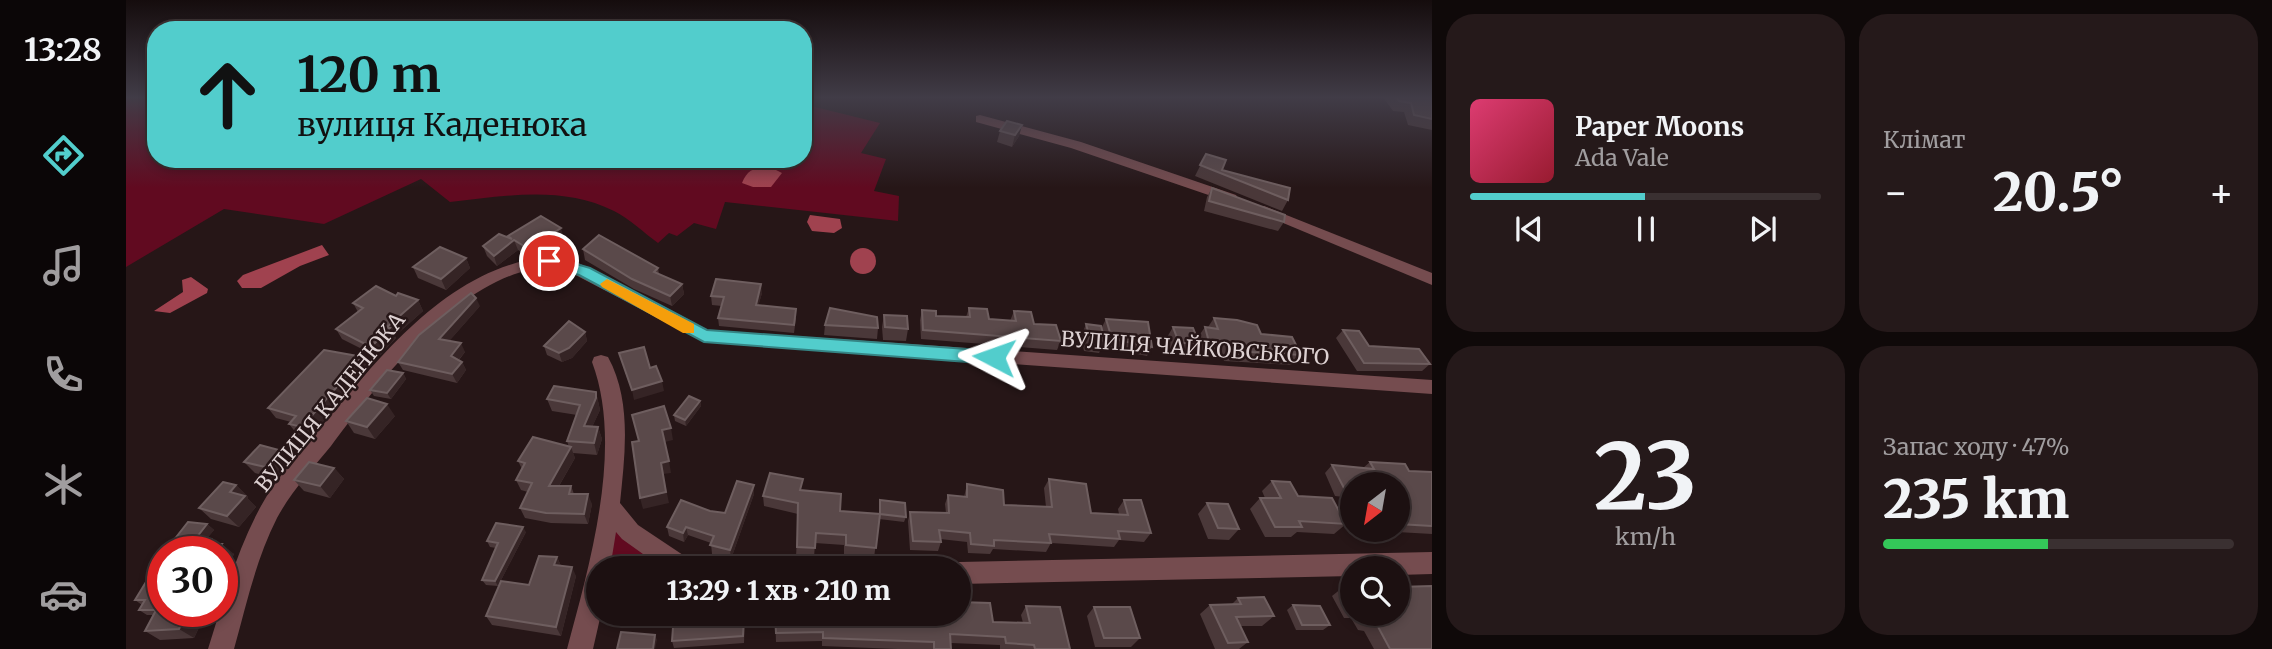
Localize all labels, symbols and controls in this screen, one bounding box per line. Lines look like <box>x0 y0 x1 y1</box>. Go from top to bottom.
text: 13:28 <box>24 30 102 70</box>
text: 120 m <box>297 44 441 105</box>
icon: ahead <box>182 49 273 140</box>
text: вулиця Каденюка <box>297 105 587 145</box>
text: Paper Moons <box>1575 110 1744 143</box>
text: Клімат <box>1883 125 1965 154</box>
icon: directions <box>39 131 88 180</box>
text: Ada Vale <box>1575 143 1669 172</box>
text: 20.5° <box>1993 160 2124 225</box>
text: − <box>1883 169 1908 216</box>
text: + <box>2209 169 2234 216</box>
icon: previous <box>1510 210 1548 248</box>
icon: pause <box>1627 210 1665 248</box>
icon: next <box>1744 210 1782 248</box>
pin <box>519 231 579 291</box>
icon: music <box>39 241 88 290</box>
icon: arrive <box>530 242 568 280</box>
street label: ВУЛИЦЯ КАДЕНЮКА <box>249 307 411 497</box>
position arrow <box>957 320 1031 394</box>
street label: ВУЛИЦЯ ЧАЙКОВСЬКОГО <box>1060 325 1330 371</box>
icon: phone <box>39 350 88 399</box>
text: 23 <box>1594 419 1697 534</box>
text: Запас ходу · 47% <box>1883 432 2070 461</box>
icon: climate <box>39 460 88 509</box>
text: 235 km <box>1883 467 2069 532</box>
north arrow <box>1340 472 1410 542</box>
map controls <box>1340 472 1410 626</box>
text: km/h <box>1615 522 1676 551</box>
speed limit sign: 30 <box>147 536 238 627</box>
button: search <box>1340 556 1410 626</box>
icon: car <box>39 570 88 619</box>
text: 13:29 · 1 хв · 210 m <box>667 574 890 607</box>

